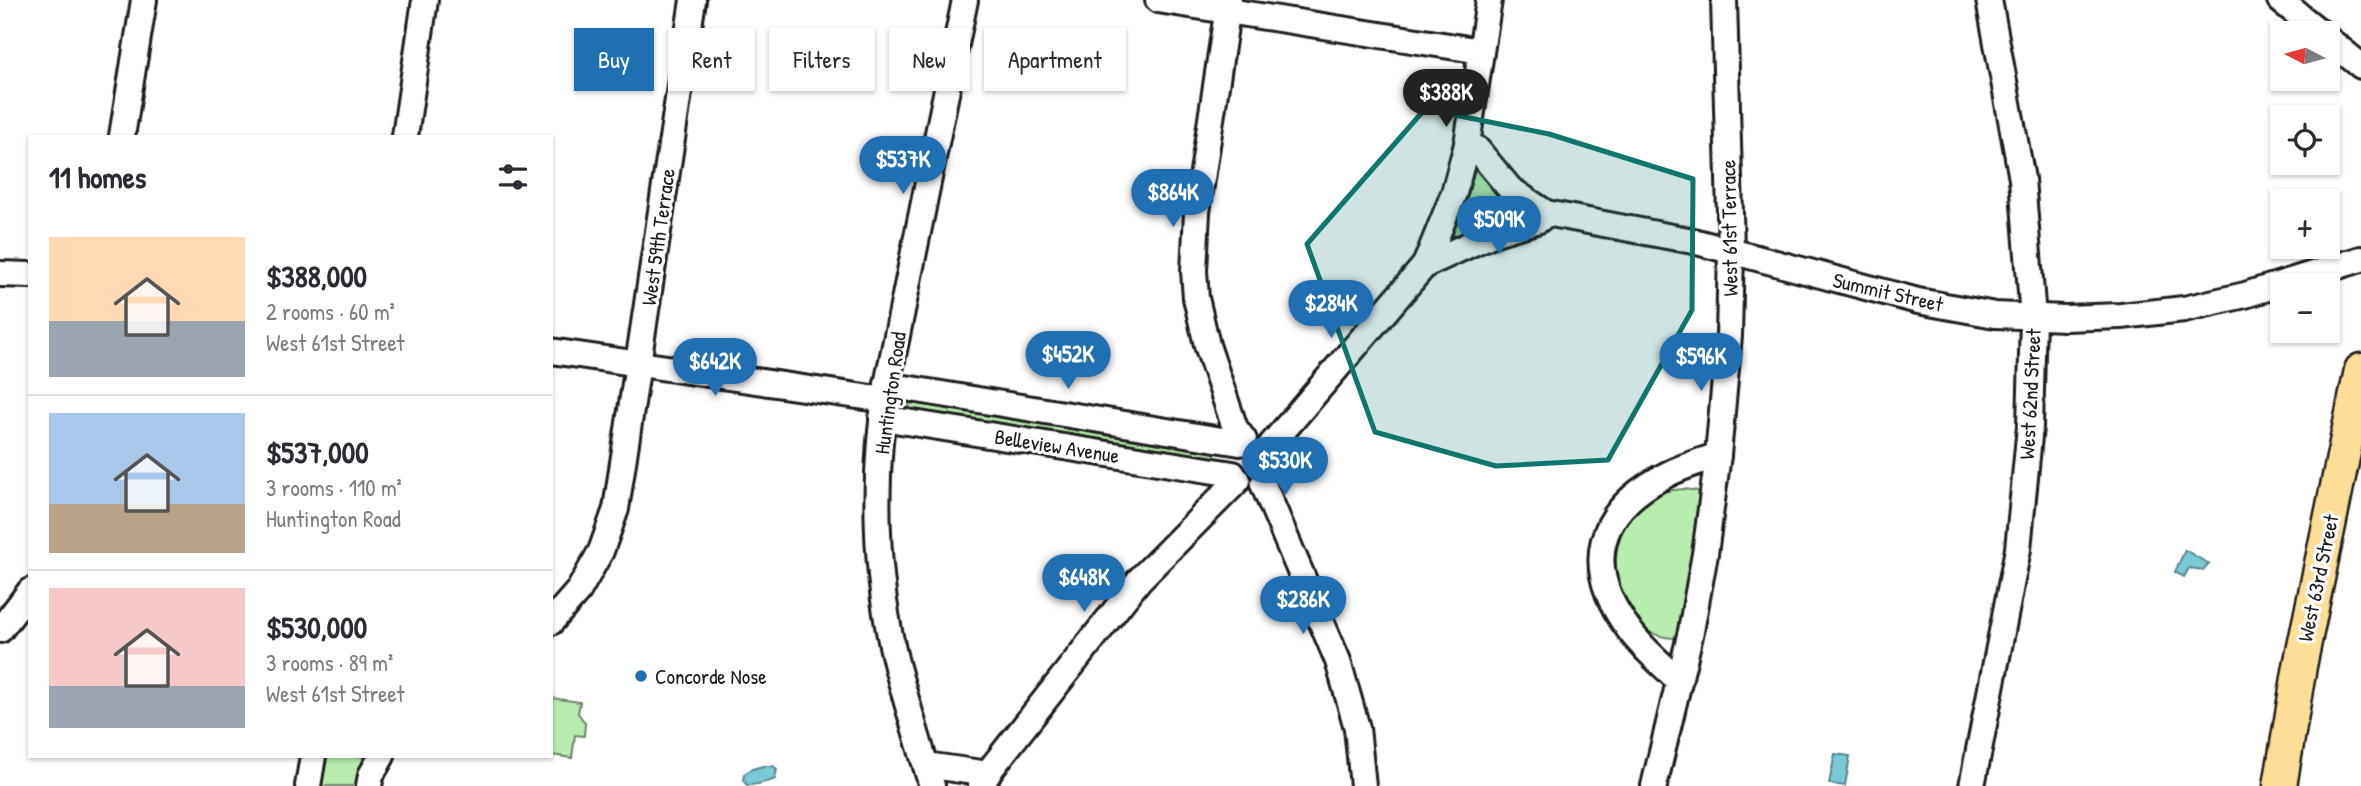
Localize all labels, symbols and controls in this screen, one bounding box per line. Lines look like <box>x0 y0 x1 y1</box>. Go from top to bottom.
north arrow <box>2270 21 2340 91</box>
map controls <box>2270 21 2340 343</box>
chip: Buy <box>574 28 654 91</box>
chip: Rent <box>668 28 755 91</box>
chip: Filters <box>769 28 875 91</box>
chip: New <box>889 28 970 91</box>
chip: Apartment <box>984 28 1126 91</box>
pin: $388K <box>1397 69 1495 129</box>
text: $388K <box>1419 76 1473 107</box>
button: locate <box>2270 105 2340 175</box>
pin: $537K <box>854 136 952 196</box>
text: $537K <box>875 143 931 174</box>
text: 11 homes <box>49 157 146 197</box>
icon: filters <box>494 158 532 196</box>
street label: West 61st Terrace <box>1713 159 1745 297</box>
street label: West 59th Terrace <box>634 167 682 307</box>
pin: $864K <box>1124 170 1222 229</box>
text: $864K <box>1147 176 1199 207</box>
button: + <box>2270 189 2340 259</box>
pin: $509K <box>1450 196 1548 256</box>
text: $509K <box>1473 203 1525 234</box>
text: $388,000 <box>266 256 367 296</box>
icon: home <box>105 265 189 349</box>
street label: Summit Street <box>1830 265 1947 319</box>
button: − <box>2270 273 2340 343</box>
pin: $284K <box>1282 280 1380 340</box>
text: $284K <box>1304 287 1358 318</box>
text: 2 rooms · 60 m² <box>266 296 395 327</box>
text: West 61st Street <box>266 327 405 358</box>
street label: West 62nd Street <box>2012 327 2048 460</box>
street label: Huntington Road <box>867 330 913 456</box>
pin: $452K <box>1019 332 1117 391</box>
pin: $596K <box>1652 334 1750 393</box>
pin: $642K <box>666 338 764 398</box>
text: $452K <box>1042 338 1094 369</box>
text: $596K <box>1675 340 1727 371</box>
text: $642K <box>689 345 741 376</box>
street label: Belleview Avenue <box>993 422 1121 470</box>
text: $537,000 <box>266 432 369 472</box>
pin: $530K <box>1236 438 1334 497</box>
icon: home <box>105 441 189 525</box>
text: $530K <box>1258 444 1312 475</box>
text: 3 rooms · 110 m² <box>266 472 402 503</box>
text: Huntington Road <box>266 503 401 534</box>
street label: West 63rd Street <box>2290 511 2346 644</box>
pin: $648K <box>1035 554 1133 614</box>
text: $648K <box>1058 561 1110 592</box>
pin: $286K <box>1254 576 1352 636</box>
text: $286K <box>1276 583 1330 614</box>
text: $530,000 <box>266 607 367 647</box>
icon: home <box>105 616 189 700</box>
text: 3 rooms · 89 m² <box>266 647 393 678</box>
place label: Concorde Nose <box>655 662 767 691</box>
marker: Concorde Nose <box>633 668 649 684</box>
text: West 61st Street <box>266 678 405 709</box>

